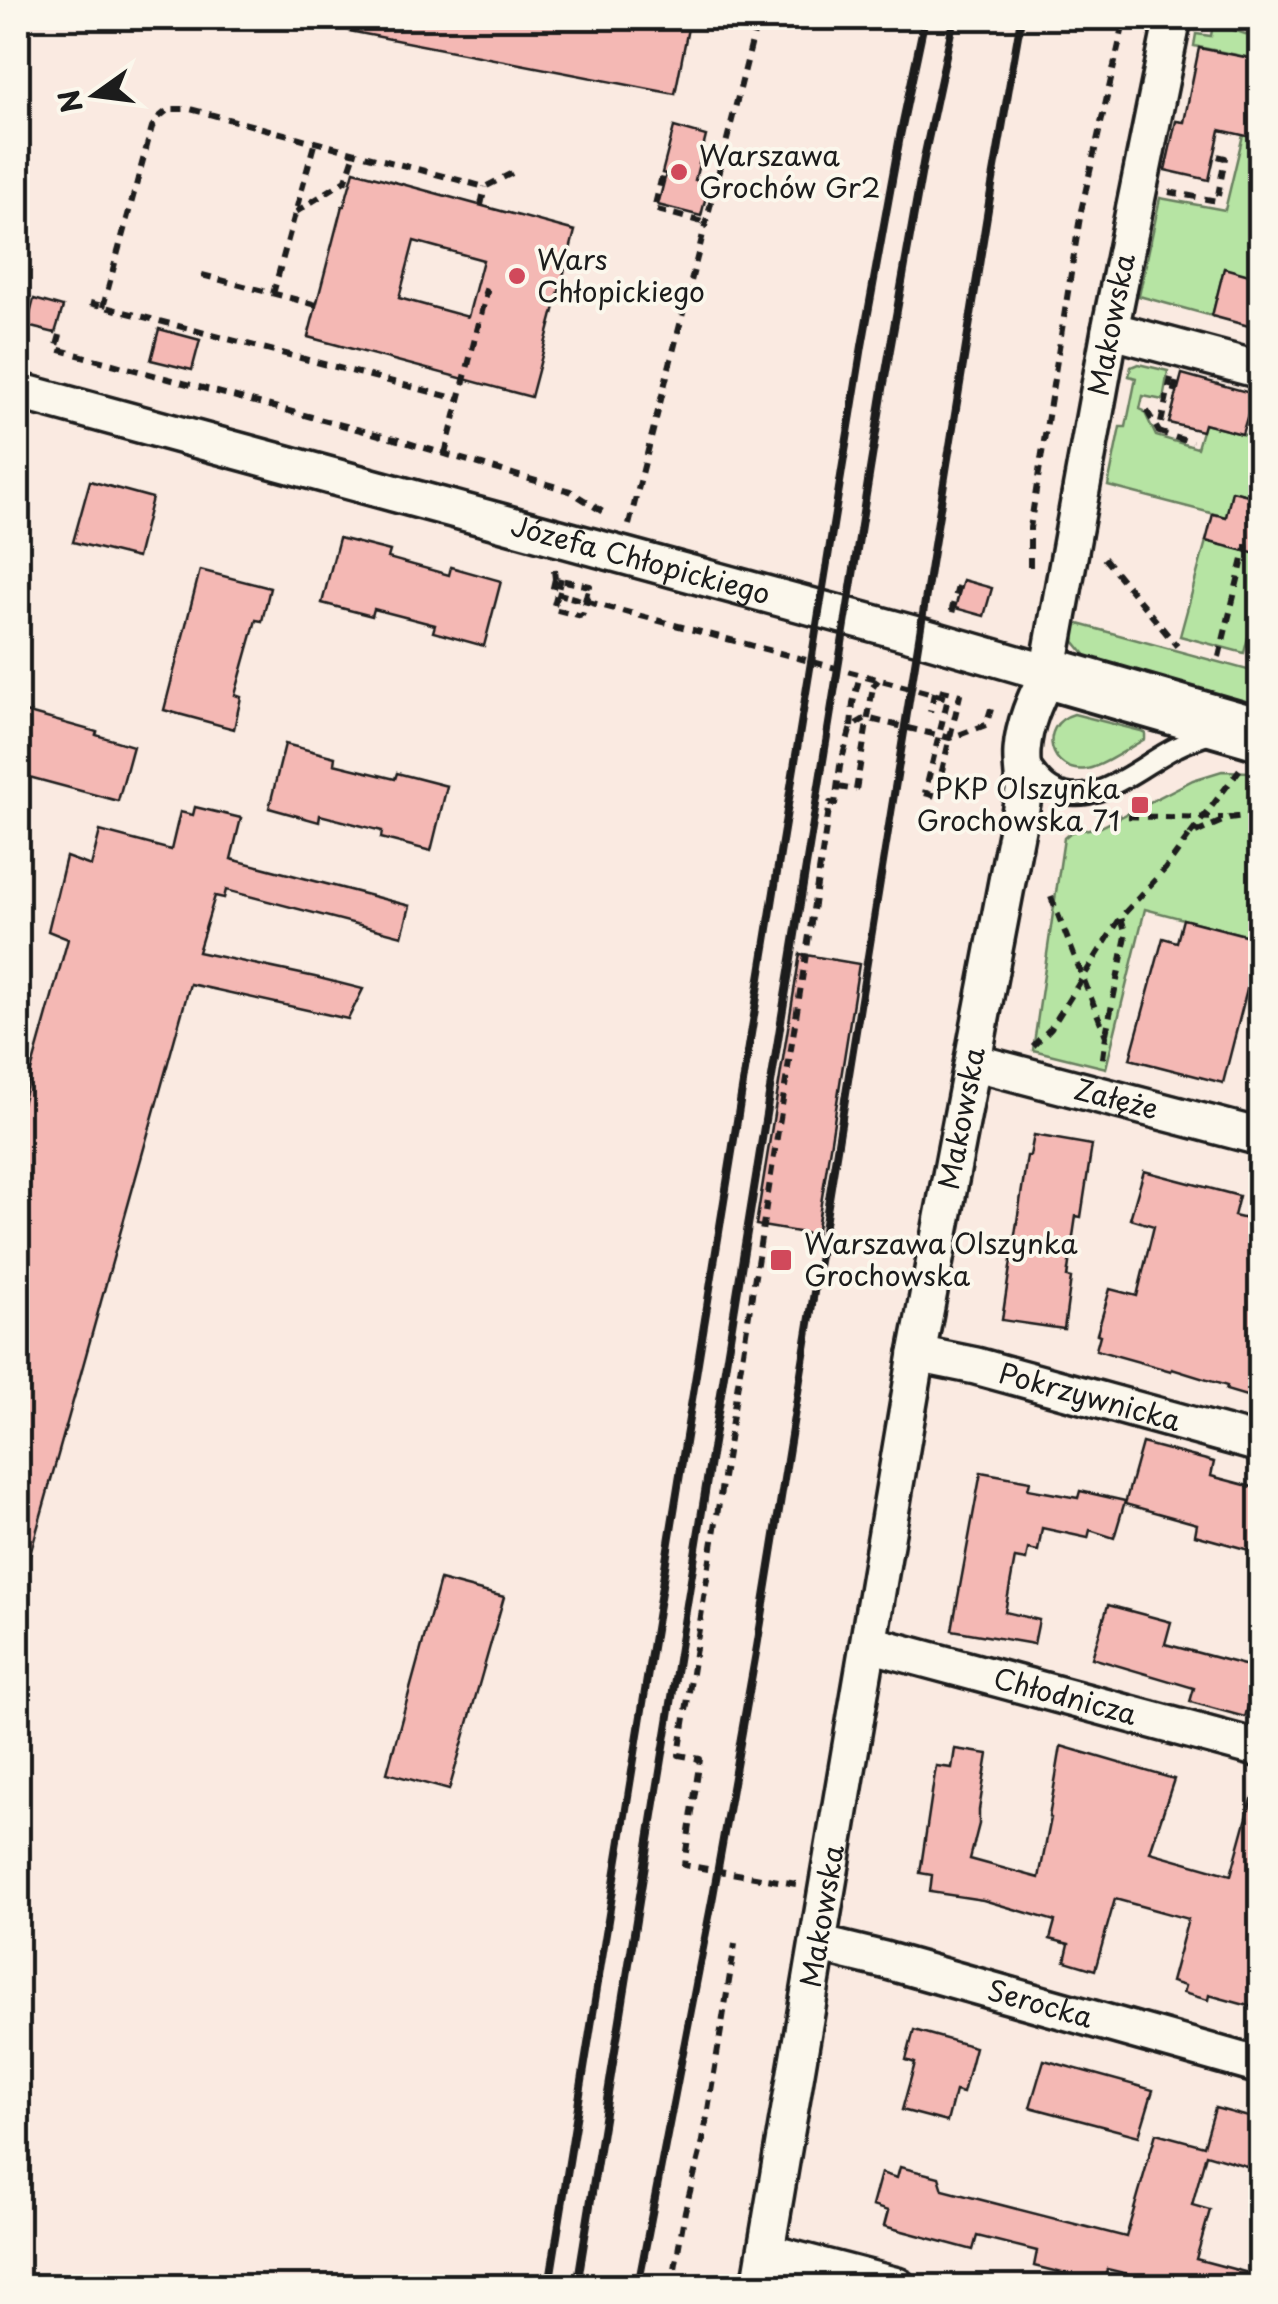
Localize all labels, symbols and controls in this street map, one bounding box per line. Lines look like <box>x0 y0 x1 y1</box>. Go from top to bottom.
north arrow <box>45 45 145 145</box>
text: N <box>46 85 93 117</box>
place label: Warszawa Grochów Gr2 <box>699 133 881 208</box>
marker: Warszawa Grochów Gr2 <box>668 161 690 183</box>
place label: Wars Chłopickiego <box>537 237 705 312</box>
street label: Makowska <box>1076 249 1145 399</box>
marker: Wars Chłopickiego <box>506 265 528 287</box>
street label: Józefa Chłopickiego <box>506 503 775 614</box>
place label: PKP Olszynka Grochowska 71 <box>916 766 1121 841</box>
marker: PKP Olszynka Grochowska 71 <box>1129 794 1151 816</box>
street label: Makowska <box>926 1043 995 1193</box>
street label: Załęże <box>1070 1066 1163 1130</box>
place label: Warszawa Olszynka Grochowska <box>804 1221 1078 1296</box>
marker: Warszawa Olszynka Grochowska <box>768 1247 794 1273</box>
street label: Pokrzywnicka <box>994 1350 1186 1441</box>
street label: Chłodnicza <box>989 1655 1142 1735</box>
street label: Makowska <box>788 1841 854 1990</box>
street label: Serocka <box>983 1967 1098 2038</box>

